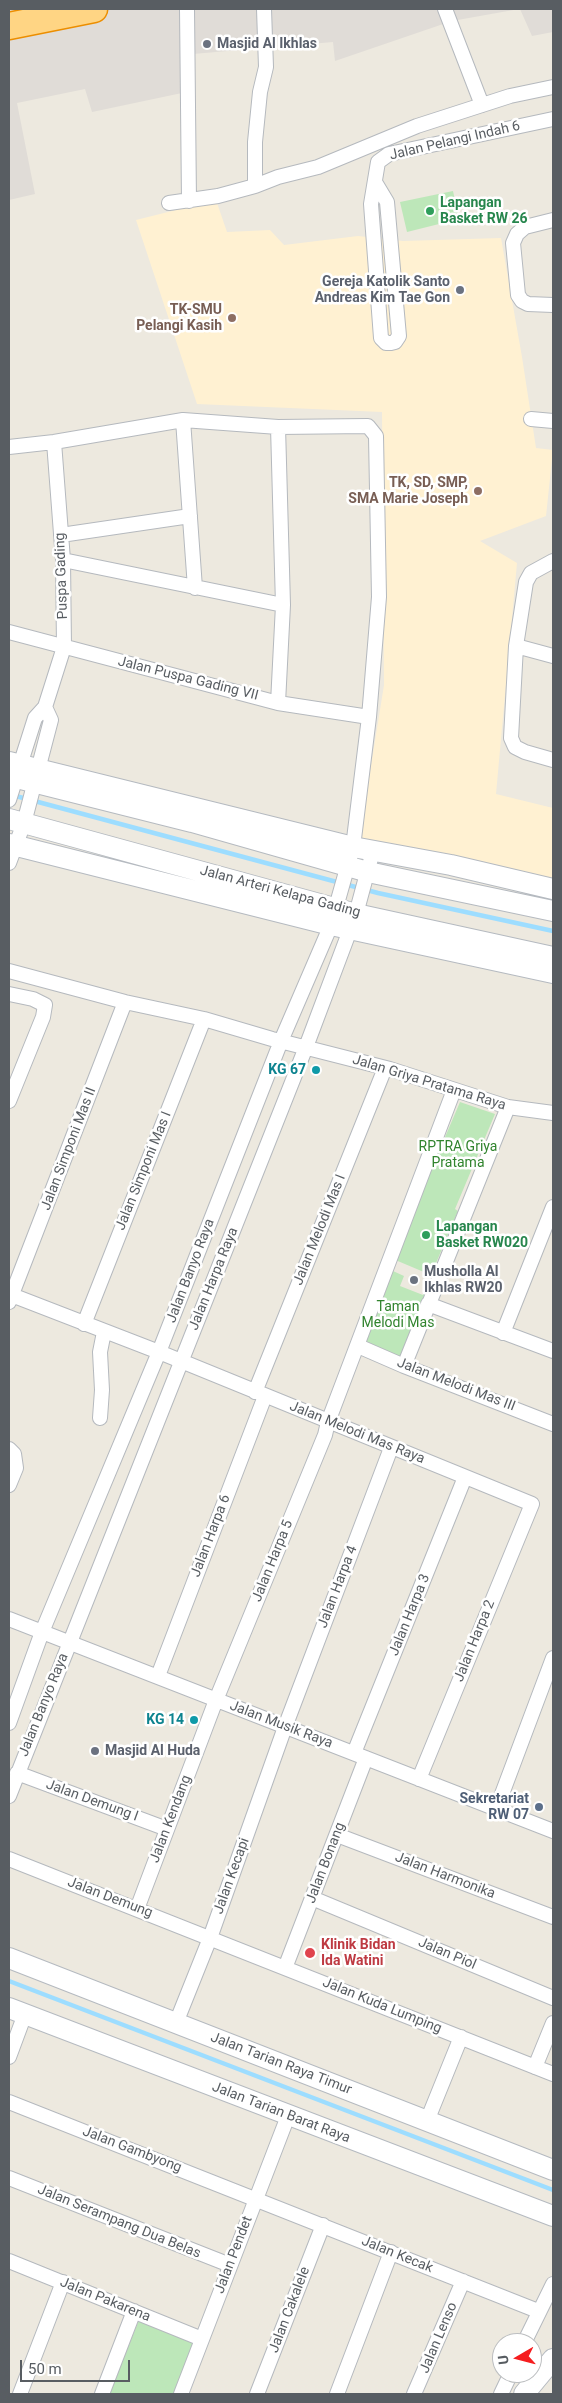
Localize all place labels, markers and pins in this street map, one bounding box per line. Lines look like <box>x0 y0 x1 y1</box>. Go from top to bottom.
place label: Masjid Al Ikhlas <box>217 36 317 52</box>
marker: Masjid Al Ikhlas <box>201 38 213 50</box>
place label: Lapangan Basket RW 26 <box>440 195 528 228</box>
marker: Lapangan Basket RW 26 <box>424 205 436 217</box>
place label: Gereja Katolik Santo Andreas Kim Tae Gon <box>315 274 450 306</box>
marker: Gereja Katolik Santo Andreas Kim Tae Gon <box>454 284 466 296</box>
place label: TK-SMU Pelangi Kasih <box>136 302 222 334</box>
marker: TK-SMU Pelangi Kasih <box>226 312 238 324</box>
place label: TK, SD, SMP, SMA Marie Joseph <box>348 475 468 508</box>
marker: TK, SD, SMP, SMA Marie Joseph <box>472 485 484 497</box>
place label: KG 67 <box>268 1062 306 1078</box>
marker: KG 67 <box>310 1064 322 1076</box>
place label: Lapangan Basket RW020 <box>436 1219 528 1252</box>
marker: Lapangan Basket RW020 <box>420 1229 432 1241</box>
place label: Musholla Al Ikhlas RW20 <box>424 1264 503 1296</box>
marker: Musholla Al Ikhlas RW20 <box>408 1274 420 1286</box>
place label: KG 14 <box>146 1712 184 1728</box>
marker: KG 14 <box>188 1714 200 1726</box>
place label: Masjid Al Huda <box>105 1743 200 1759</box>
marker: Masjid Al Huda <box>89 1745 101 1757</box>
place label: Sekretariat RW 07 <box>459 1791 529 1824</box>
marker: Sekretariat RW 07 <box>533 1801 545 1813</box>
place label: Klinik Bidan Ida Watini <box>321 1937 396 1970</box>
marker: Klinik Bidan Ida Watini <box>303 1946 317 1960</box>

